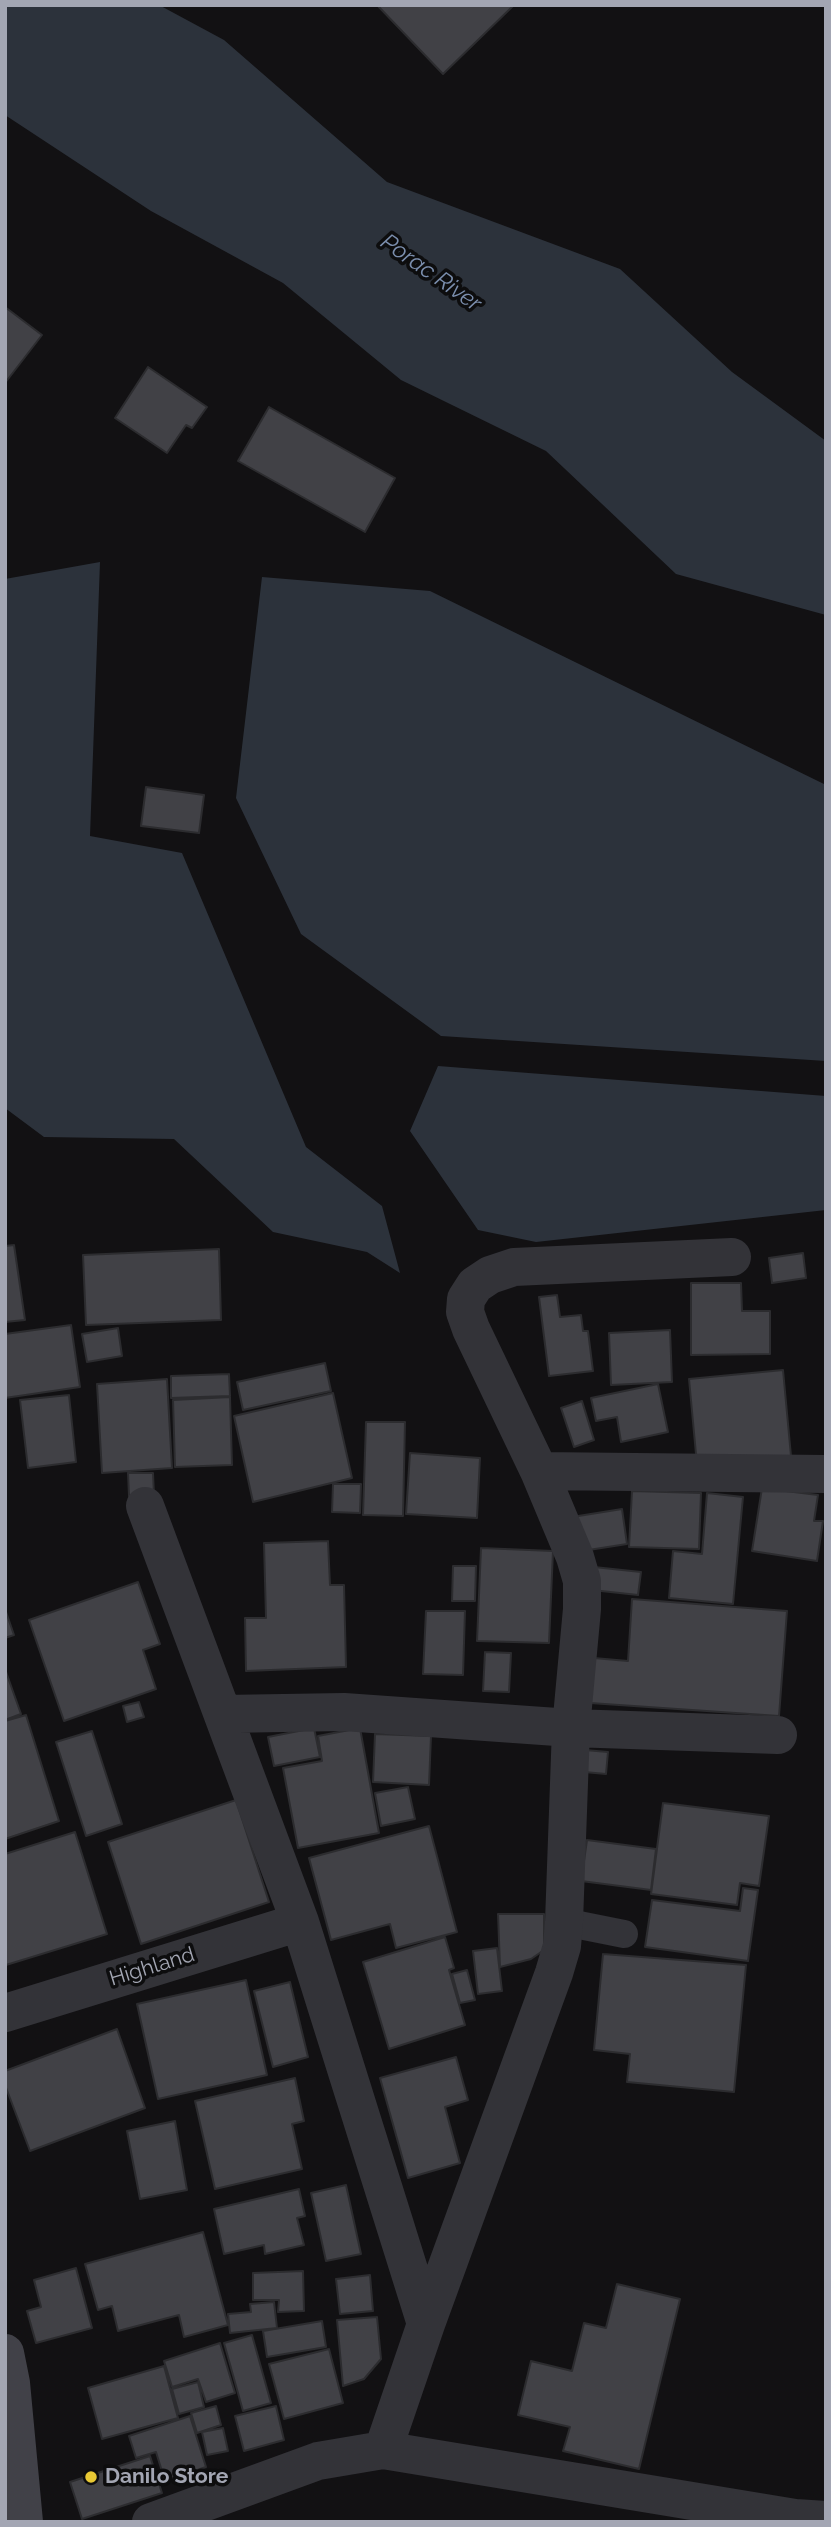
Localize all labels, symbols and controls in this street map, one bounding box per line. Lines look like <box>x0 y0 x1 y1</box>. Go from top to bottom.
water label: Porac River <box>375 228 487 318</box>
street label: Highland <box>106 1942 198 1992</box>
place label: Danilo Store <box>105 2464 228 2490</box>
marker: Danilo Store <box>83 2469 99 2485</box>

